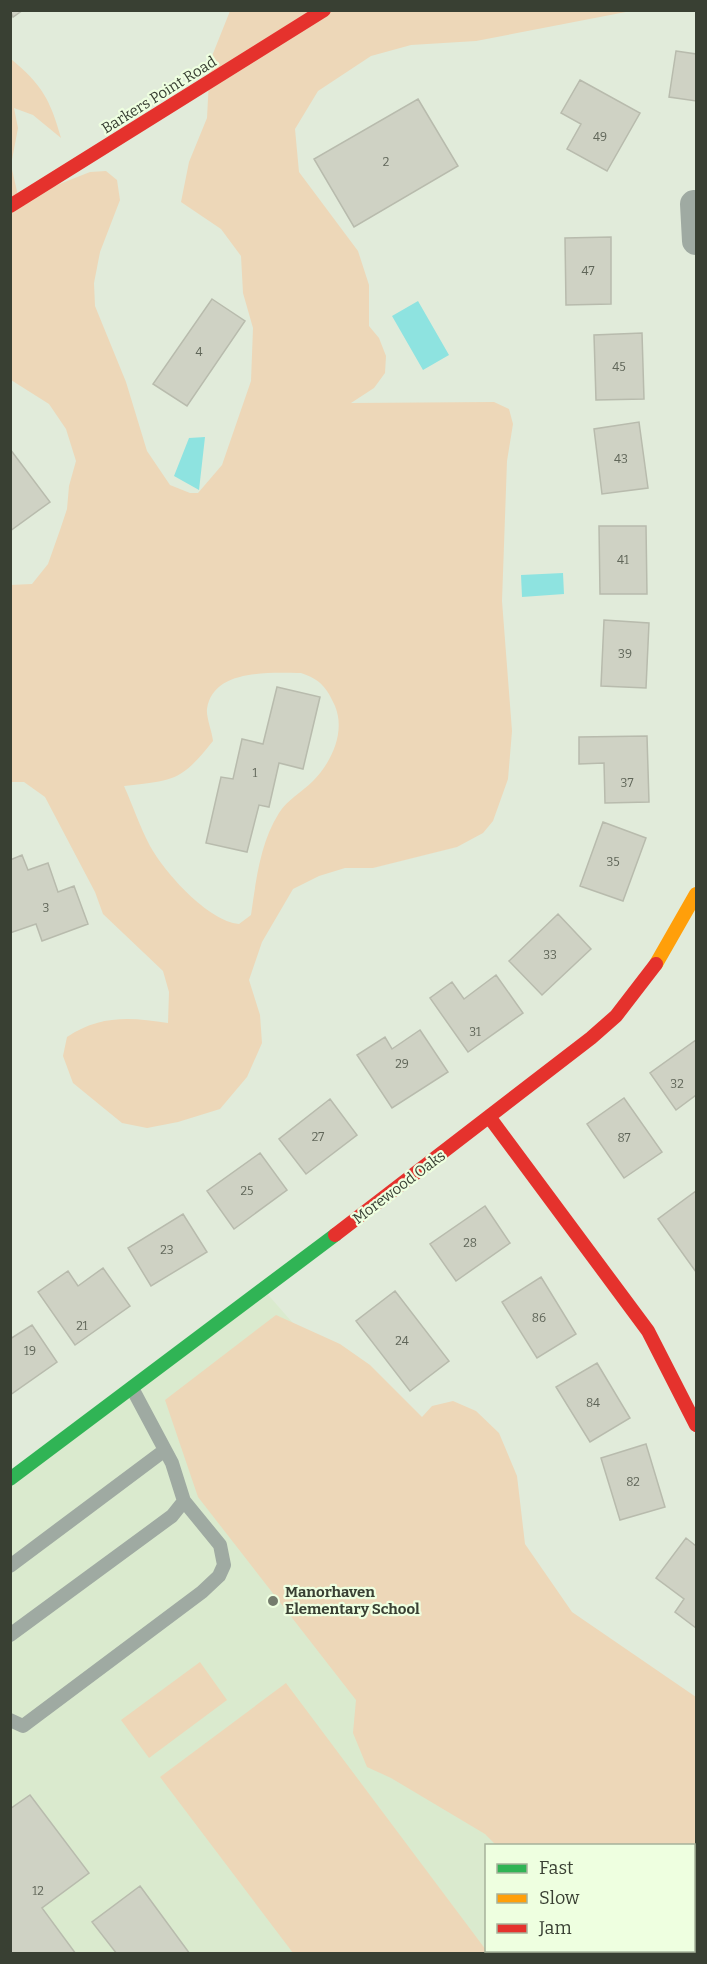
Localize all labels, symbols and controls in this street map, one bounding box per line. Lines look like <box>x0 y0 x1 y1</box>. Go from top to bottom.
street label: Barkers Point Road <box>98 52 220 138</box>
house number: 49 <box>593 130 607 144</box>
house number: 2 <box>383 155 389 169</box>
house number: 47 <box>582 264 594 278</box>
house number: 4 <box>195 345 203 359</box>
house number: 45 <box>612 360 626 374</box>
house number: 43 <box>614 452 628 466</box>
house number: 41 <box>617 553 629 567</box>
house number: 39 <box>618 647 632 661</box>
house number: 1 <box>253 766 258 780</box>
house number: 37 <box>621 776 633 790</box>
house number: 35 <box>606 855 620 869</box>
house number: 3 <box>43 901 50 915</box>
house number: 33 <box>543 948 557 962</box>
house number: 31 <box>469 1025 481 1039</box>
house number: 29 <box>395 1057 409 1071</box>
house number: 32 <box>670 1077 684 1091</box>
house number: 27 <box>312 1130 324 1144</box>
house number: 87 <box>617 1131 631 1145</box>
street label: Morewood Oaks <box>349 1146 449 1228</box>
house number: 25 <box>241 1184 253 1198</box>
house number: 28 <box>463 1236 477 1250</box>
house number: 23 <box>160 1243 174 1257</box>
house number: 86 <box>532 1311 546 1325</box>
house number: 21 <box>76 1319 88 1333</box>
house number: 24 <box>395 1334 409 1348</box>
house number: 19 <box>24 1344 36 1358</box>
house number: 84 <box>586 1396 600 1410</box>
house number: 82 <box>626 1475 640 1489</box>
place label: Manorhaven Elementary School <box>285 1583 420 1618</box>
marker: Manorhaven Elementary School <box>266 1594 280 1608</box>
legend <box>485 1844 695 1952</box>
text: Fast <box>539 1857 574 1879</box>
house number: 12 <box>32 1884 44 1898</box>
text: Slow <box>539 1887 580 1909</box>
text: Jam <box>538 1917 572 1939</box>

